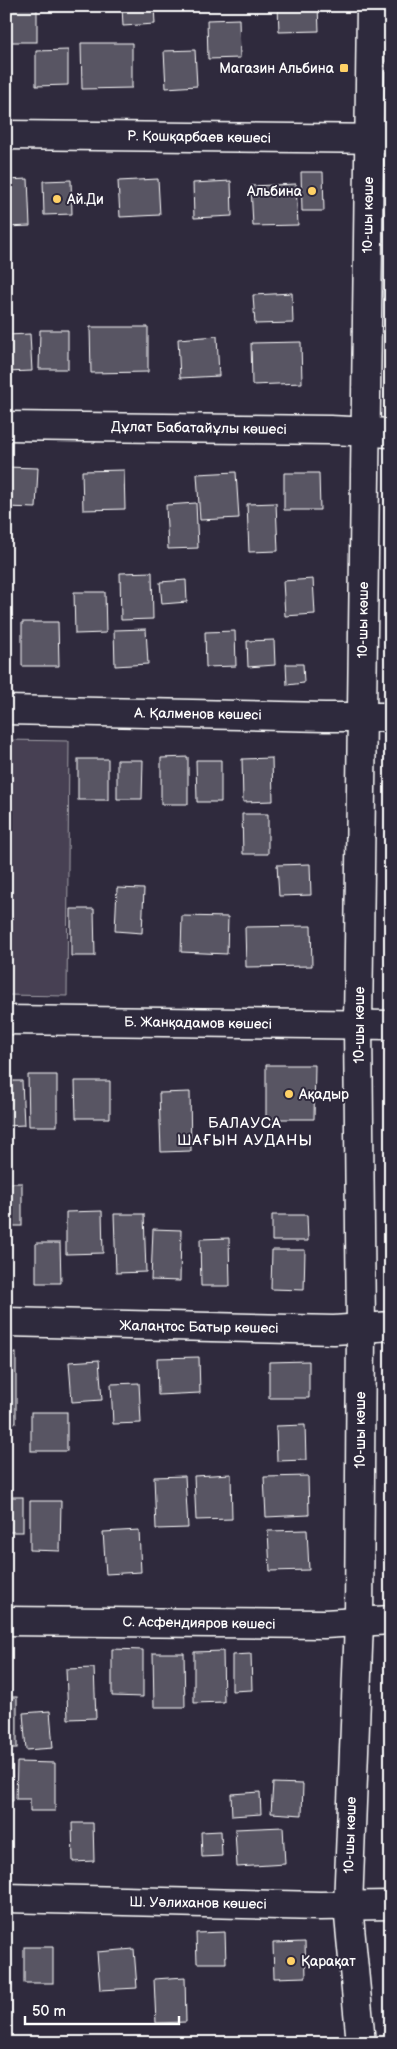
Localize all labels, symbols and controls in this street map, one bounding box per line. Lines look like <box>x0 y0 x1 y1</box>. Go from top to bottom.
place label: Магазин Альбина <box>219 60 335 77</box>
marker: Магазин Альбина <box>338 62 350 74</box>
street label: Р. Қошқарбаев көшесі <box>127 127 271 147</box>
street label: 10-шы көше <box>359 176 377 254</box>
place label: Альбина <box>246 183 303 200</box>
marker: Альбина <box>306 185 318 197</box>
place label: Ай.Ди <box>66 191 104 208</box>
marker: Ай.Ди <box>51 193 63 205</box>
street label: Дұлат Бабатайұлы көшесі <box>111 418 287 438</box>
street label: 10-шы көше <box>354 581 372 659</box>
street label: А. Қалменов көшесі <box>133 704 262 724</box>
street label: 10-шы көше <box>351 986 368 1064</box>
street label: Б. Жанқадамов көшесі <box>124 1013 272 1033</box>
place label: Ақадыр <box>298 1086 349 1103</box>
marker: Ақадыр <box>283 1088 295 1100</box>
district label: БАЛАУСА ШАҒЫН АУДАНЫ <box>177 1114 313 1150</box>
street label: Жалаңтос Батыр көшесі <box>119 1317 279 1337</box>
street label: 10-шы көше <box>352 1391 369 1469</box>
street label: С. Асфендияров көшесі <box>122 1613 276 1633</box>
street label: 10-шы көше <box>340 1796 360 1874</box>
street label: Ш. Уәлиханов көшесі <box>129 1893 267 1913</box>
place label: Қарақат <box>301 1953 356 1970</box>
marker: Қарақат <box>285 1955 297 1967</box>
scale bar <box>25 1994 179 2026</box>
text: 50 m <box>32 2002 66 2021</box>

